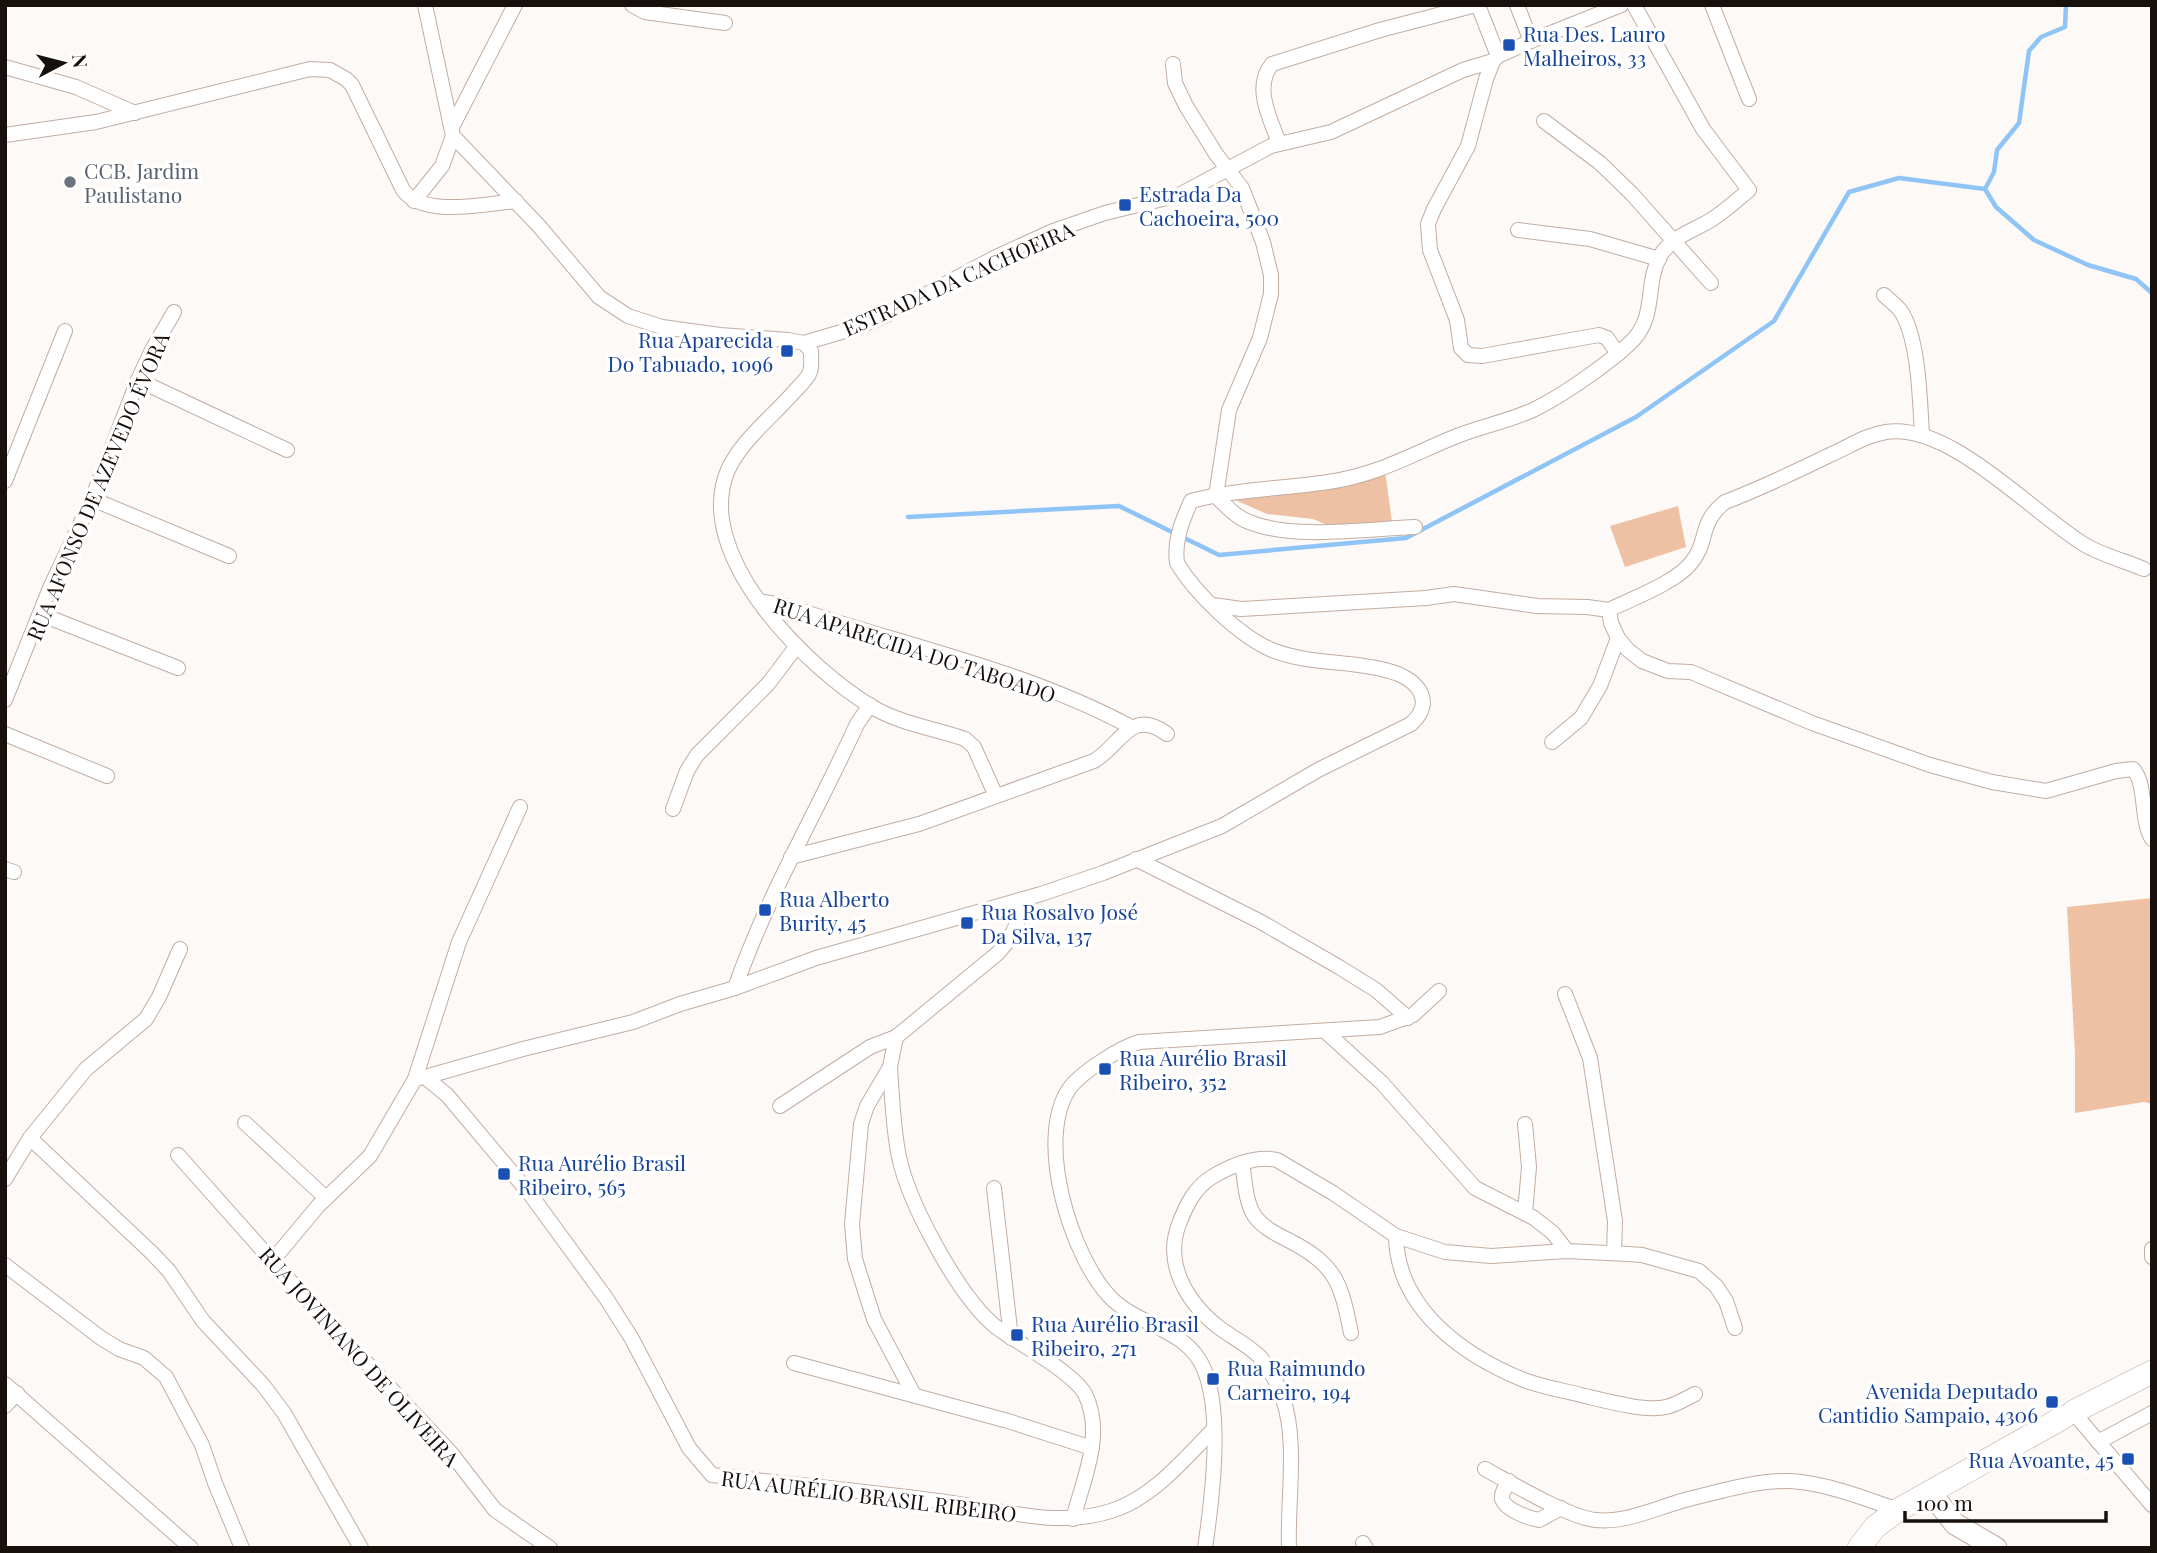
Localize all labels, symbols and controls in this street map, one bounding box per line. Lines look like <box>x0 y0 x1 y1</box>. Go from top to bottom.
place label: Rua Des. Lauro Malheiros, 33 <box>1523 19 1665 71</box>
north arrow <box>28 28 98 98</box>
marker: Rua Des. Lauro Malheiros, 33 <box>1501 37 1517 53</box>
text: N <box>67 52 95 69</box>
place label: CCB. Jardim Paulistano <box>84 156 200 208</box>
marker: CCB. Jardim Paulistano <box>62 174 78 190</box>
place label: Estrada Da Cachoeira, 500 <box>1139 179 1279 231</box>
marker: Estrada Da Cachoeira, 500 <box>1117 197 1133 213</box>
street label: ESTRADA DA CACHOEIRA <box>838 214 1078 342</box>
place label: Rua Aparecida Do Tabuado, 1096 <box>608 325 774 377</box>
street label: RUA AFONSO DE AZEVEDO ÉVORA <box>19 327 175 645</box>
marker: Rua Aparecida Do Tabuado, 1096 <box>779 343 795 359</box>
street label: RUA APARECIDA DO TABOADO <box>770 590 1060 708</box>
place label: Rua Alberto Burity, 45 <box>779 884 890 936</box>
place label: Rua Rosalvo José Da Silva, 137 <box>981 897 1138 949</box>
marker: Rua Alberto Burity, 45 <box>757 902 773 918</box>
marker: Rua Rosalvo José Da Silva, 137 <box>959 915 975 931</box>
place label: Rua Aurélio Brasil Ribeiro, 352 <box>1119 1043 1287 1095</box>
marker: Rua Aurélio Brasil Ribeiro, 352 <box>1097 1061 1113 1077</box>
place label: Rua Aurélio Brasil Ribeiro, 565 <box>518 1148 686 1200</box>
marker: Rua Aurélio Brasil Ribeiro, 565 <box>496 1166 512 1182</box>
street label: RUA JOVINIANO DE OLIVEIRA <box>254 1240 467 1472</box>
place label: Rua Aurélio Brasil Ribeiro, 271 <box>1031 1309 1199 1361</box>
marker: Rua Aurélio Brasil Ribeiro, 271 <box>1009 1327 1025 1343</box>
place label: Rua Raimundo Carneiro, 194 <box>1227 1353 1366 1405</box>
marker: Rua Raimundo Carneiro, 194 <box>1205 1371 1221 1387</box>
place label: Avenida Deputado Cantidio Sampaio, 4306 <box>1818 1376 2038 1428</box>
marker: Avenida Deputado Cantidio Sampaio, 4306 <box>2044 1394 2060 1410</box>
place label: Rua Avoante, 45 <box>1968 1445 2114 1473</box>
marker: Rua Avoante, 45 <box>2120 1451 2136 1467</box>
street label: RUA AURÉLIO BRASIL RIBEIRO <box>720 1463 1018 1527</box>
scale bar <box>1905 1480 2106 1524</box>
text: 100 m <box>1916 1488 1973 1516</box>

